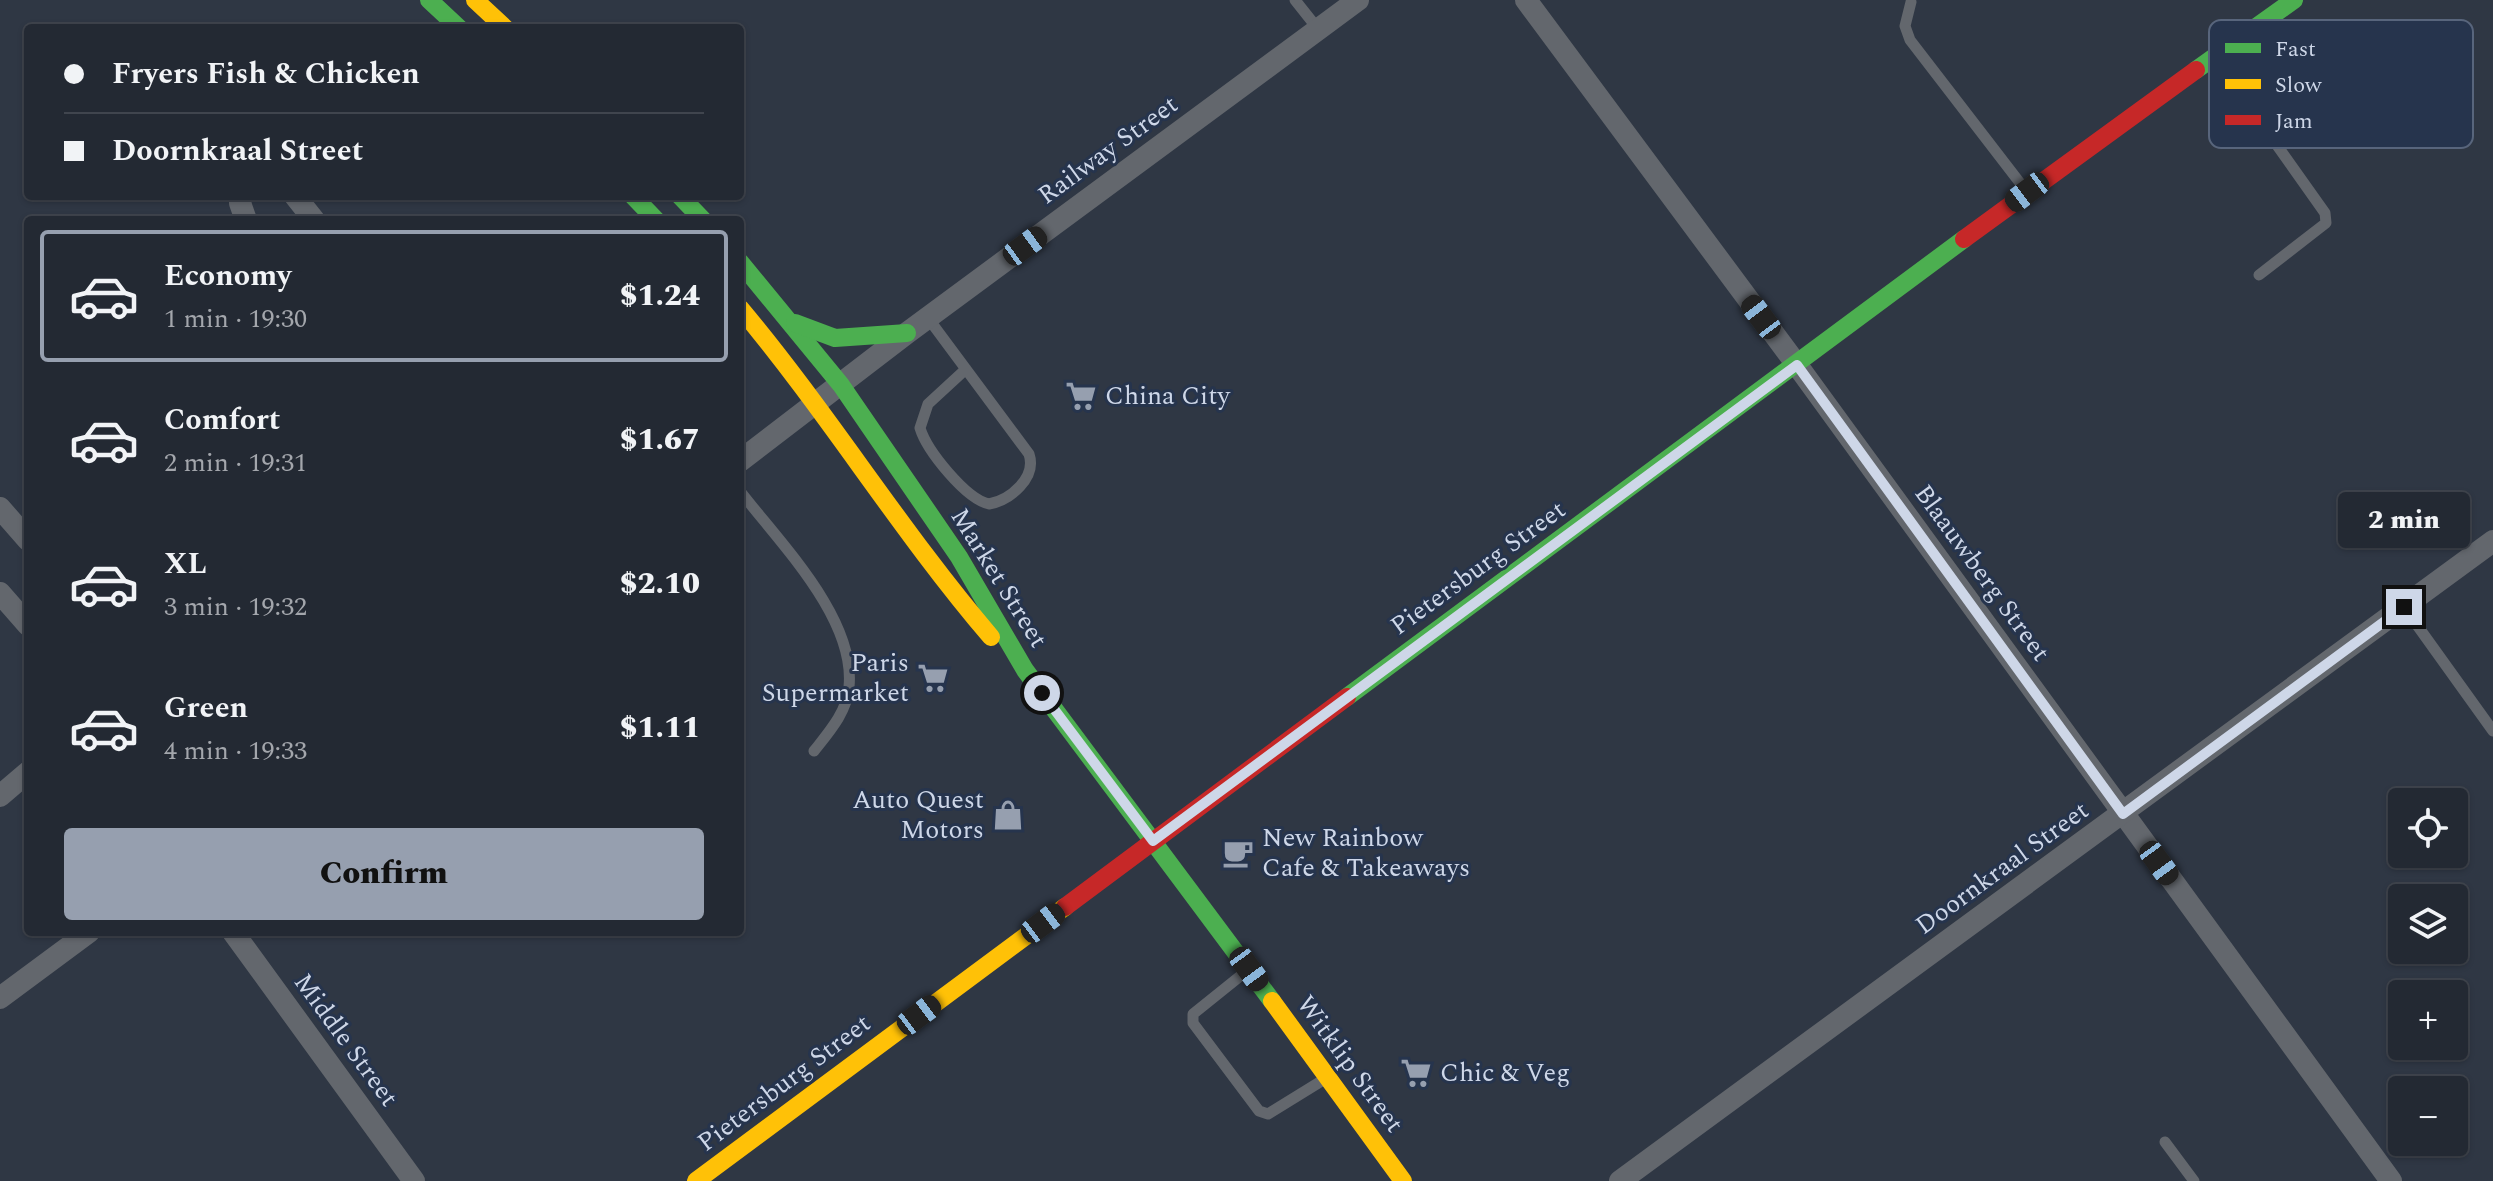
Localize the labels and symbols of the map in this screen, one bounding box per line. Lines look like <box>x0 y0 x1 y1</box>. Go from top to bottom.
legend <box>2209 20 2473 148</box>
text: Fast <box>2275 33 2316 66</box>
text: Slow <box>2275 69 2323 102</box>
street label: Railway Street <box>1029 85 1187 215</box>
text: Jam <box>2275 105 2313 138</box>
car <box>2001 168 2053 216</box>
car <box>999 222 1051 270</box>
car <box>1737 291 1785 343</box>
place label: China City <box>1105 376 1231 416</box>
supermarket icon: China City <box>1064 379 1098 413</box>
street label: Blaauwberg Street <box>1904 476 2060 670</box>
street label: Pietersburg Street <box>1382 490 1574 646</box>
callout: 2 min <box>2338 491 2470 547</box>
street label: Market Street <box>940 500 1058 656</box>
route end <box>2386 589 2422 625</box>
place label: Paris Supermarket <box>762 643 909 713</box>
supermarket icon: Paris Supermarket <box>916 661 950 695</box>
route start <box>1024 675 1060 711</box>
place label: Auto Quest Motors <box>852 780 984 850</box>
street label: Doornkraal Street <box>1907 791 2097 945</box>
shop icon: Auto Quest Motors <box>991 798 1025 832</box>
place label: New Rainbow Cafe & Takeaways <box>1262 818 1470 888</box>
cafe icon: New Rainbow Cafe & Takeaways <box>1221 836 1255 870</box>
car <box>2135 837 2183 889</box>
car <box>1017 899 1069 947</box>
car <box>1225 943 1273 995</box>
street label: Middle Street <box>284 965 408 1115</box>
street label: Witklip Street <box>1286 987 1414 1141</box>
car <box>893 991 945 1039</box>
street label: Pietersburg Street <box>689 1004 879 1162</box>
place label: Chic & Veg <box>1440 1053 1570 1093</box>
supermarket icon: Chic & Veg <box>1399 1056 1433 1090</box>

